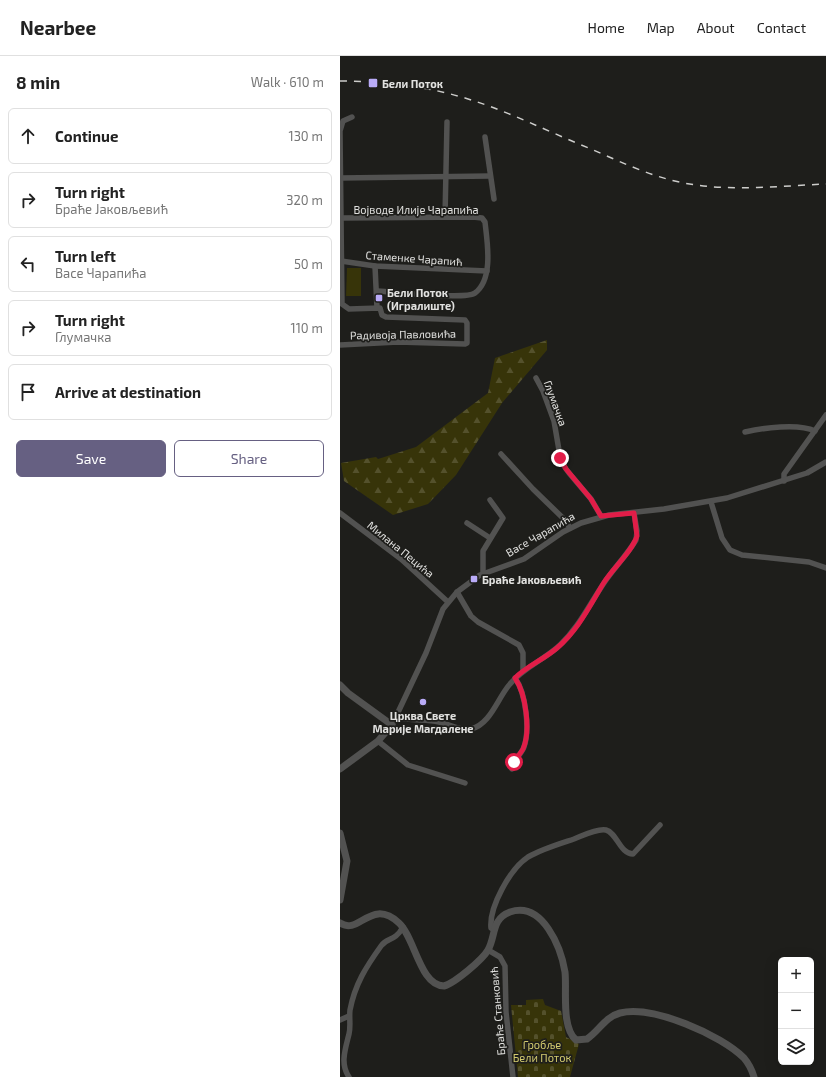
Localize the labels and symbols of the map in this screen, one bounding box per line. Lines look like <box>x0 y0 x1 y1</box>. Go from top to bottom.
marker: Бели Поток <box>367 77 379 89</box>
place label: Бели Поток <box>382 77 443 90</box>
street label: Војводе Илије Чарапића <box>353 203 479 217</box>
street label: Стаменке Чарапић <box>365 248 463 268</box>
place label: Бели Поток (Игралиште) <box>387 286 455 312</box>
marker: Бели Поток (Игралиште) <box>374 293 384 303</box>
street label: Радивоја Павловића <box>350 327 456 342</box>
street label: Глумачка <box>541 378 570 428</box>
route end <box>551 449 569 467</box>
street label: Васе Чарапића <box>503 509 577 559</box>
street label: Милана Пецића <box>365 518 437 580</box>
place label: Браће Јаковљевић <box>482 573 582 586</box>
marker: Браће Јаковљевић <box>469 574 479 584</box>
marker: Црква Свете Марије Магдалене <box>418 697 428 707</box>
place label: Црква Свете Марије Магдалене <box>372 709 474 736</box>
route start <box>505 753 523 771</box>
street label: Браће Станковић <box>487 966 507 1056</box>
park label: Гробље Бели Поток <box>513 1038 571 1064</box>

